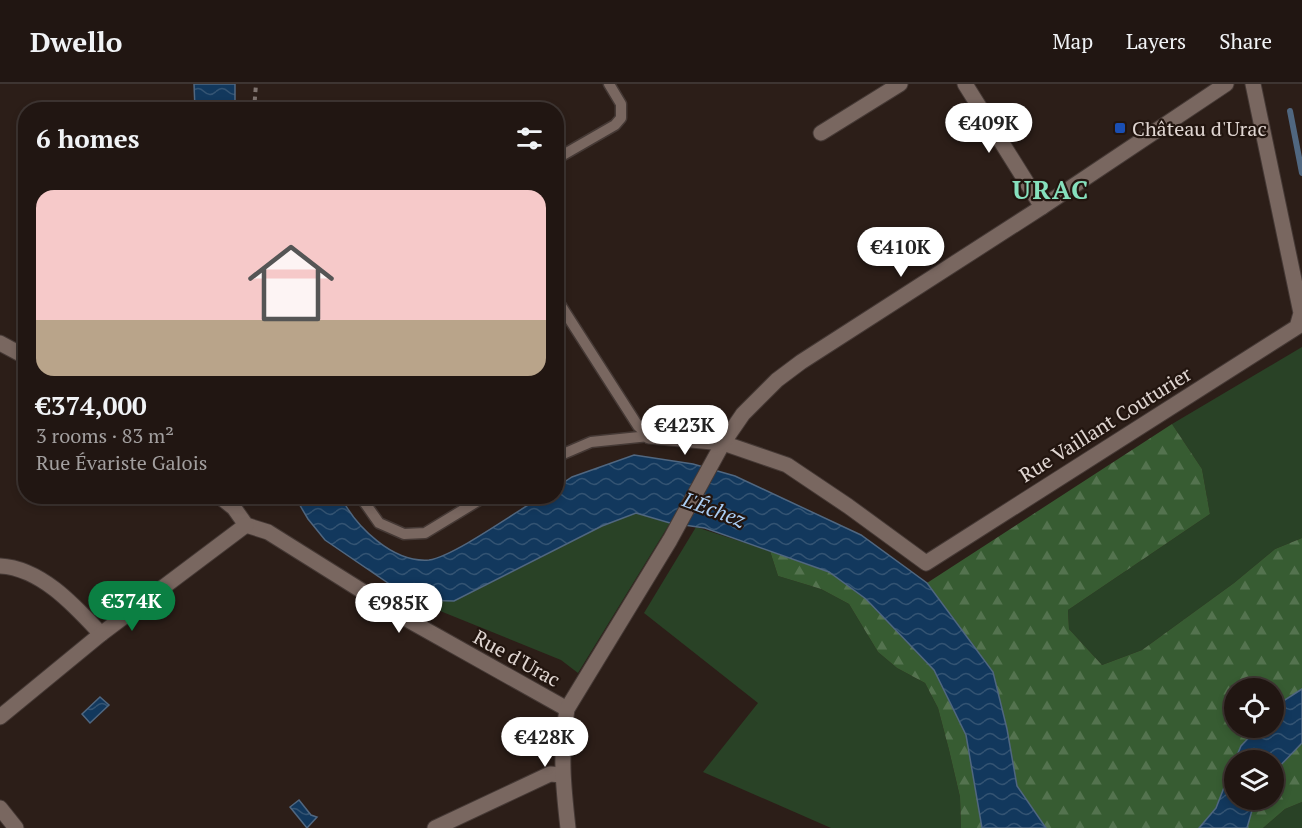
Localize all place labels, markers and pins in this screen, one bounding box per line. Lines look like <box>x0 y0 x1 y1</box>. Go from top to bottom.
pin: €409K <box>947 103 1031 154</box>
place label: Château d'Urac <box>1132 115 1267 142</box>
marker: Château d'Urac <box>1113 121 1127 135</box>
pin: €410K <box>859 227 943 278</box>
pin: €423K <box>643 405 727 456</box>
pin: €374K <box>90 581 174 632</box>
pin: €985K <box>357 583 441 634</box>
pin: €428K <box>503 717 587 768</box>

